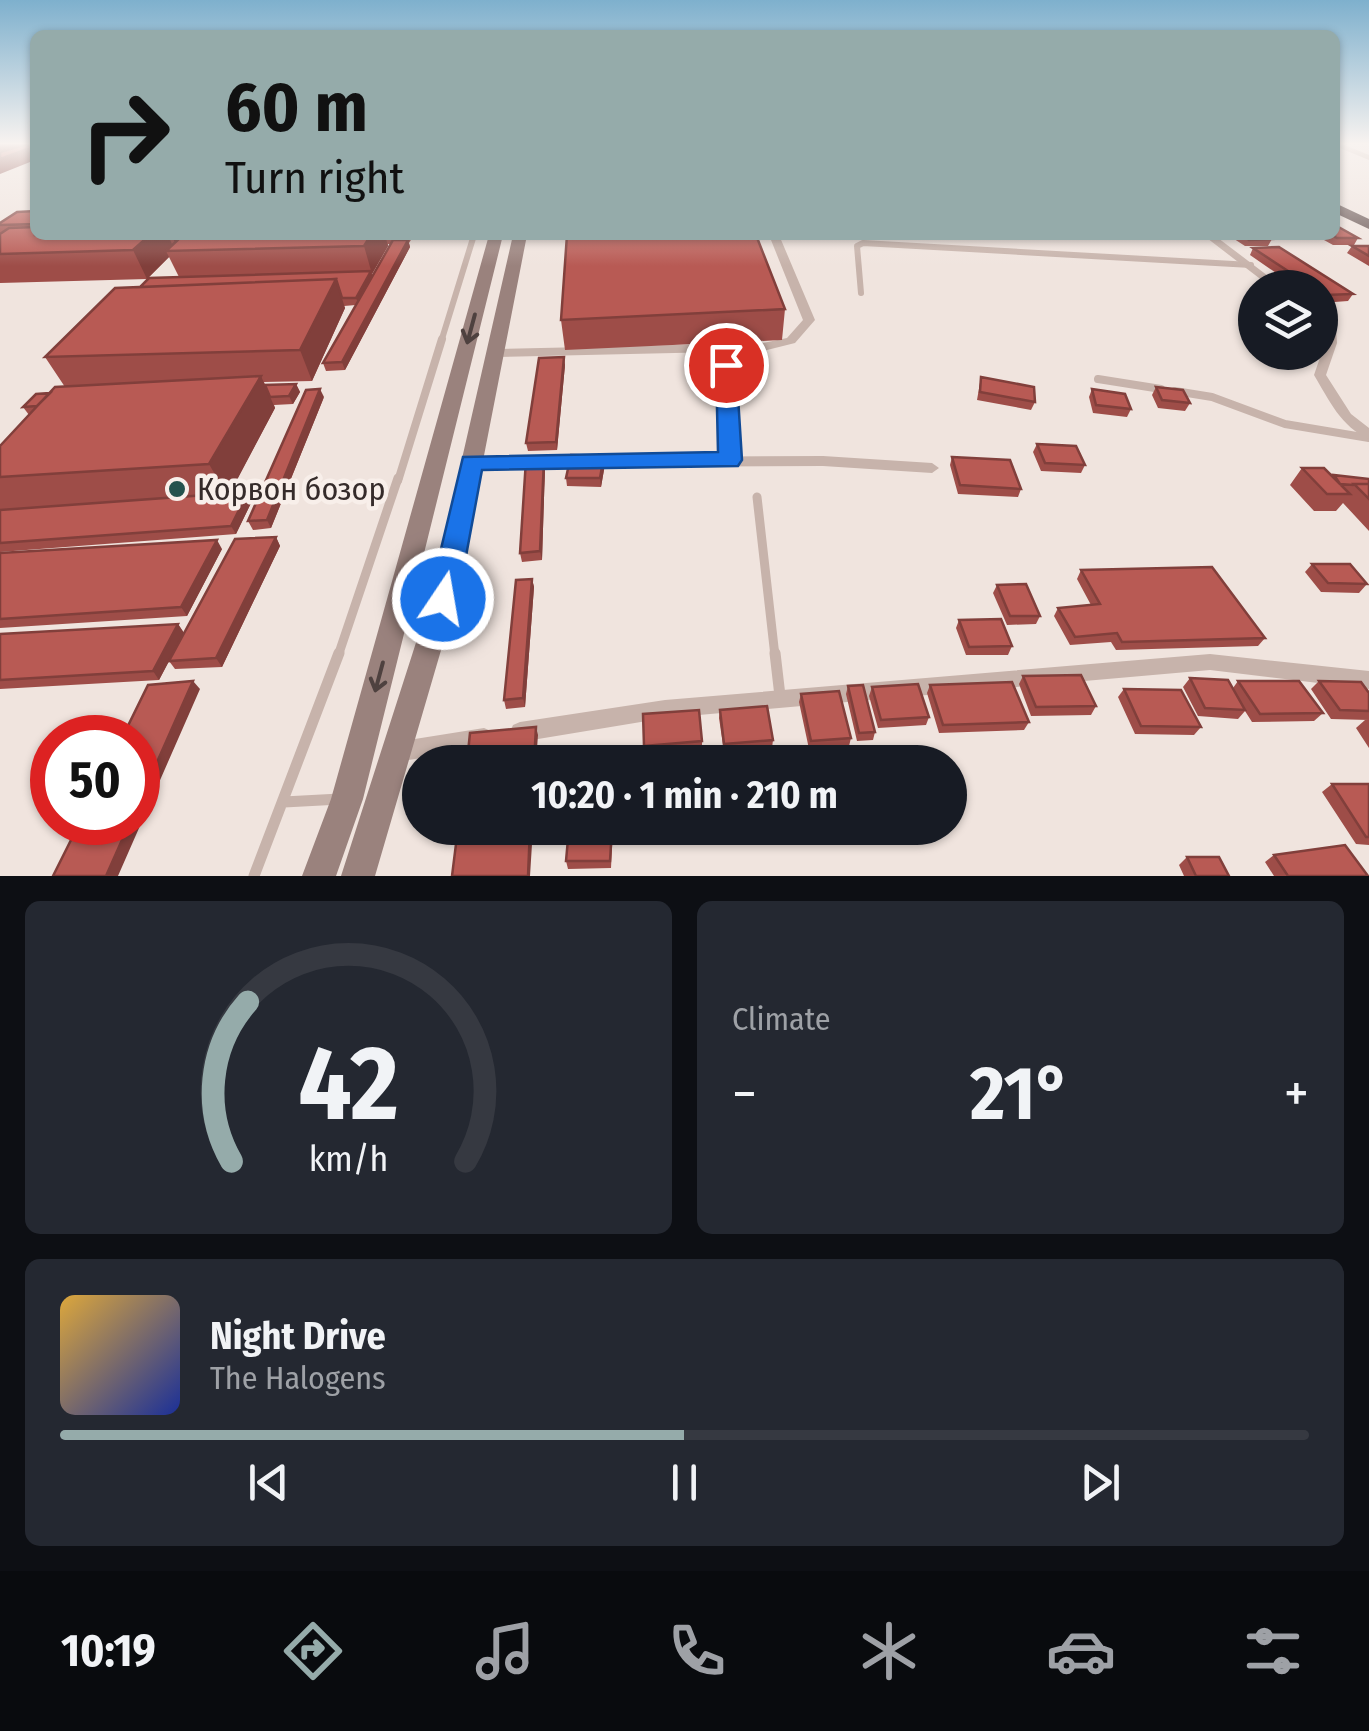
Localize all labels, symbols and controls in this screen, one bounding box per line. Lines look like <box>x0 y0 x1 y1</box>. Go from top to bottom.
text: 60 m <box>225 66 368 150</box>
icon: right <box>60 70 190 200</box>
text: Turn right <box>225 151 404 205</box>
map controls <box>1238 270 1338 370</box>
button: layers <box>1238 270 1338 370</box>
one-way arrow <box>460 313 479 344</box>
pin <box>684 323 769 408</box>
icon: arrive <box>699 338 754 393</box>
place label: Корвон бозор <box>197 470 385 508</box>
marker: Корвон бозор <box>166 478 188 500</box>
position arrow <box>391 547 495 651</box>
one-way arrow <box>369 660 387 692</box>
speed limit sign: 50 <box>30 715 160 845</box>
text: 10:20 · 1 min · 210 m <box>531 772 838 818</box>
text: Climate <box>732 1000 831 1038</box>
text: 42 <box>298 1022 399 1147</box>
text: 21° <box>970 1049 1071 1139</box>
text: − <box>732 1061 757 1127</box>
text: + <box>1284 1061 1309 1127</box>
text: km/h <box>309 1138 388 1180</box>
text: Night Drive <box>210 1313 386 1359</box>
text: The Halogens <box>210 1359 386 1397</box>
icon: previous <box>241 1455 296 1510</box>
icon: pause <box>657 1455 712 1510</box>
icon: next <box>1073 1455 1128 1510</box>
icon: directions <box>278 1616 348 1686</box>
icon: music <box>470 1616 540 1686</box>
icon: phone <box>662 1616 732 1686</box>
icon: climate <box>854 1616 924 1686</box>
icon: car <box>1046 1616 1116 1686</box>
icon: filters <box>1238 1616 1308 1686</box>
text: 10:19 <box>61 1624 156 1678</box>

